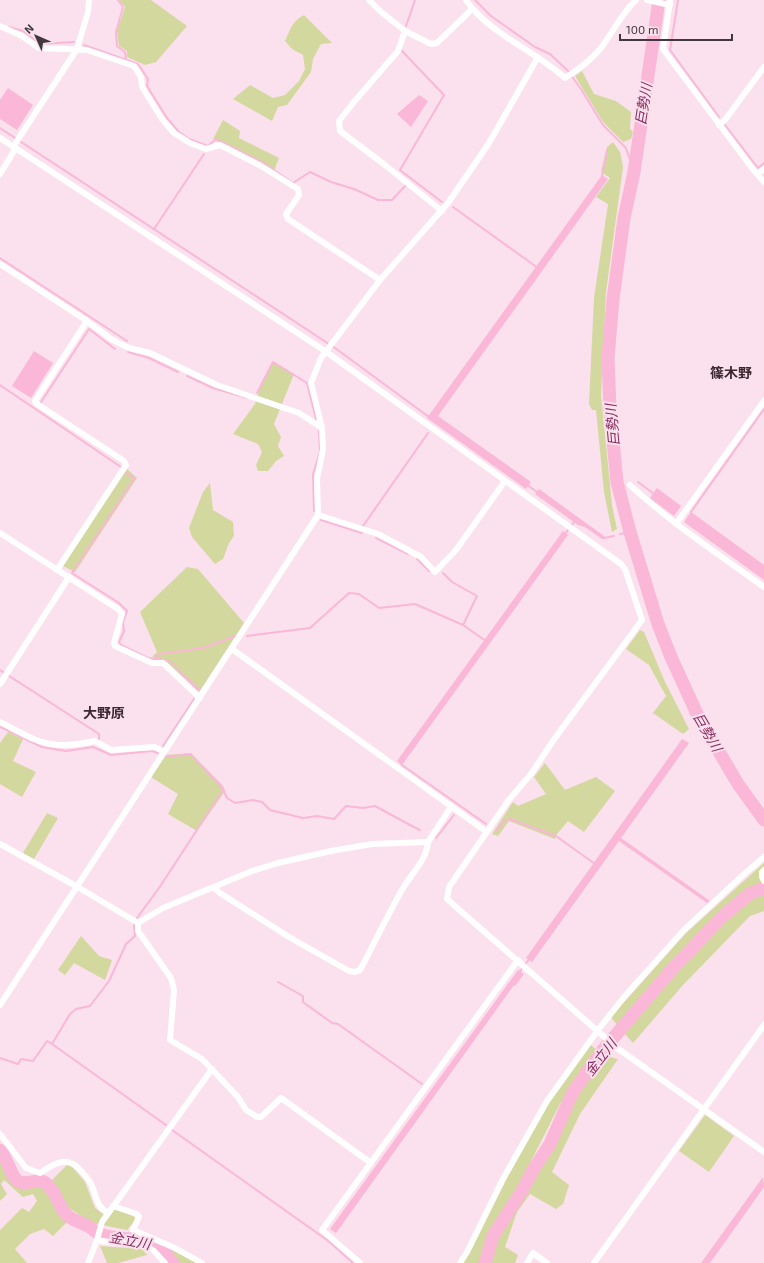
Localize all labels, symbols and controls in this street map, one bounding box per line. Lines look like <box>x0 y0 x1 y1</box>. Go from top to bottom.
north arrow <box>16 16 56 56</box>
scale bar <box>620 16 732 42</box>
text: N <box>21 21 36 36</box>
text: 100 m <box>626 22 658 36</box>
water label: 巨勢川 <box>631 80 655 126</box>
district label: 篠木野 <box>710 364 752 381</box>
water label: 巨勢川 <box>602 401 622 447</box>
district label: 大野原 <box>83 704 125 721</box>
water label: 巨勢川 <box>690 710 727 756</box>
water label: 金立川 <box>580 1034 621 1079</box>
water label: 金立川 <box>108 1228 154 1253</box>

